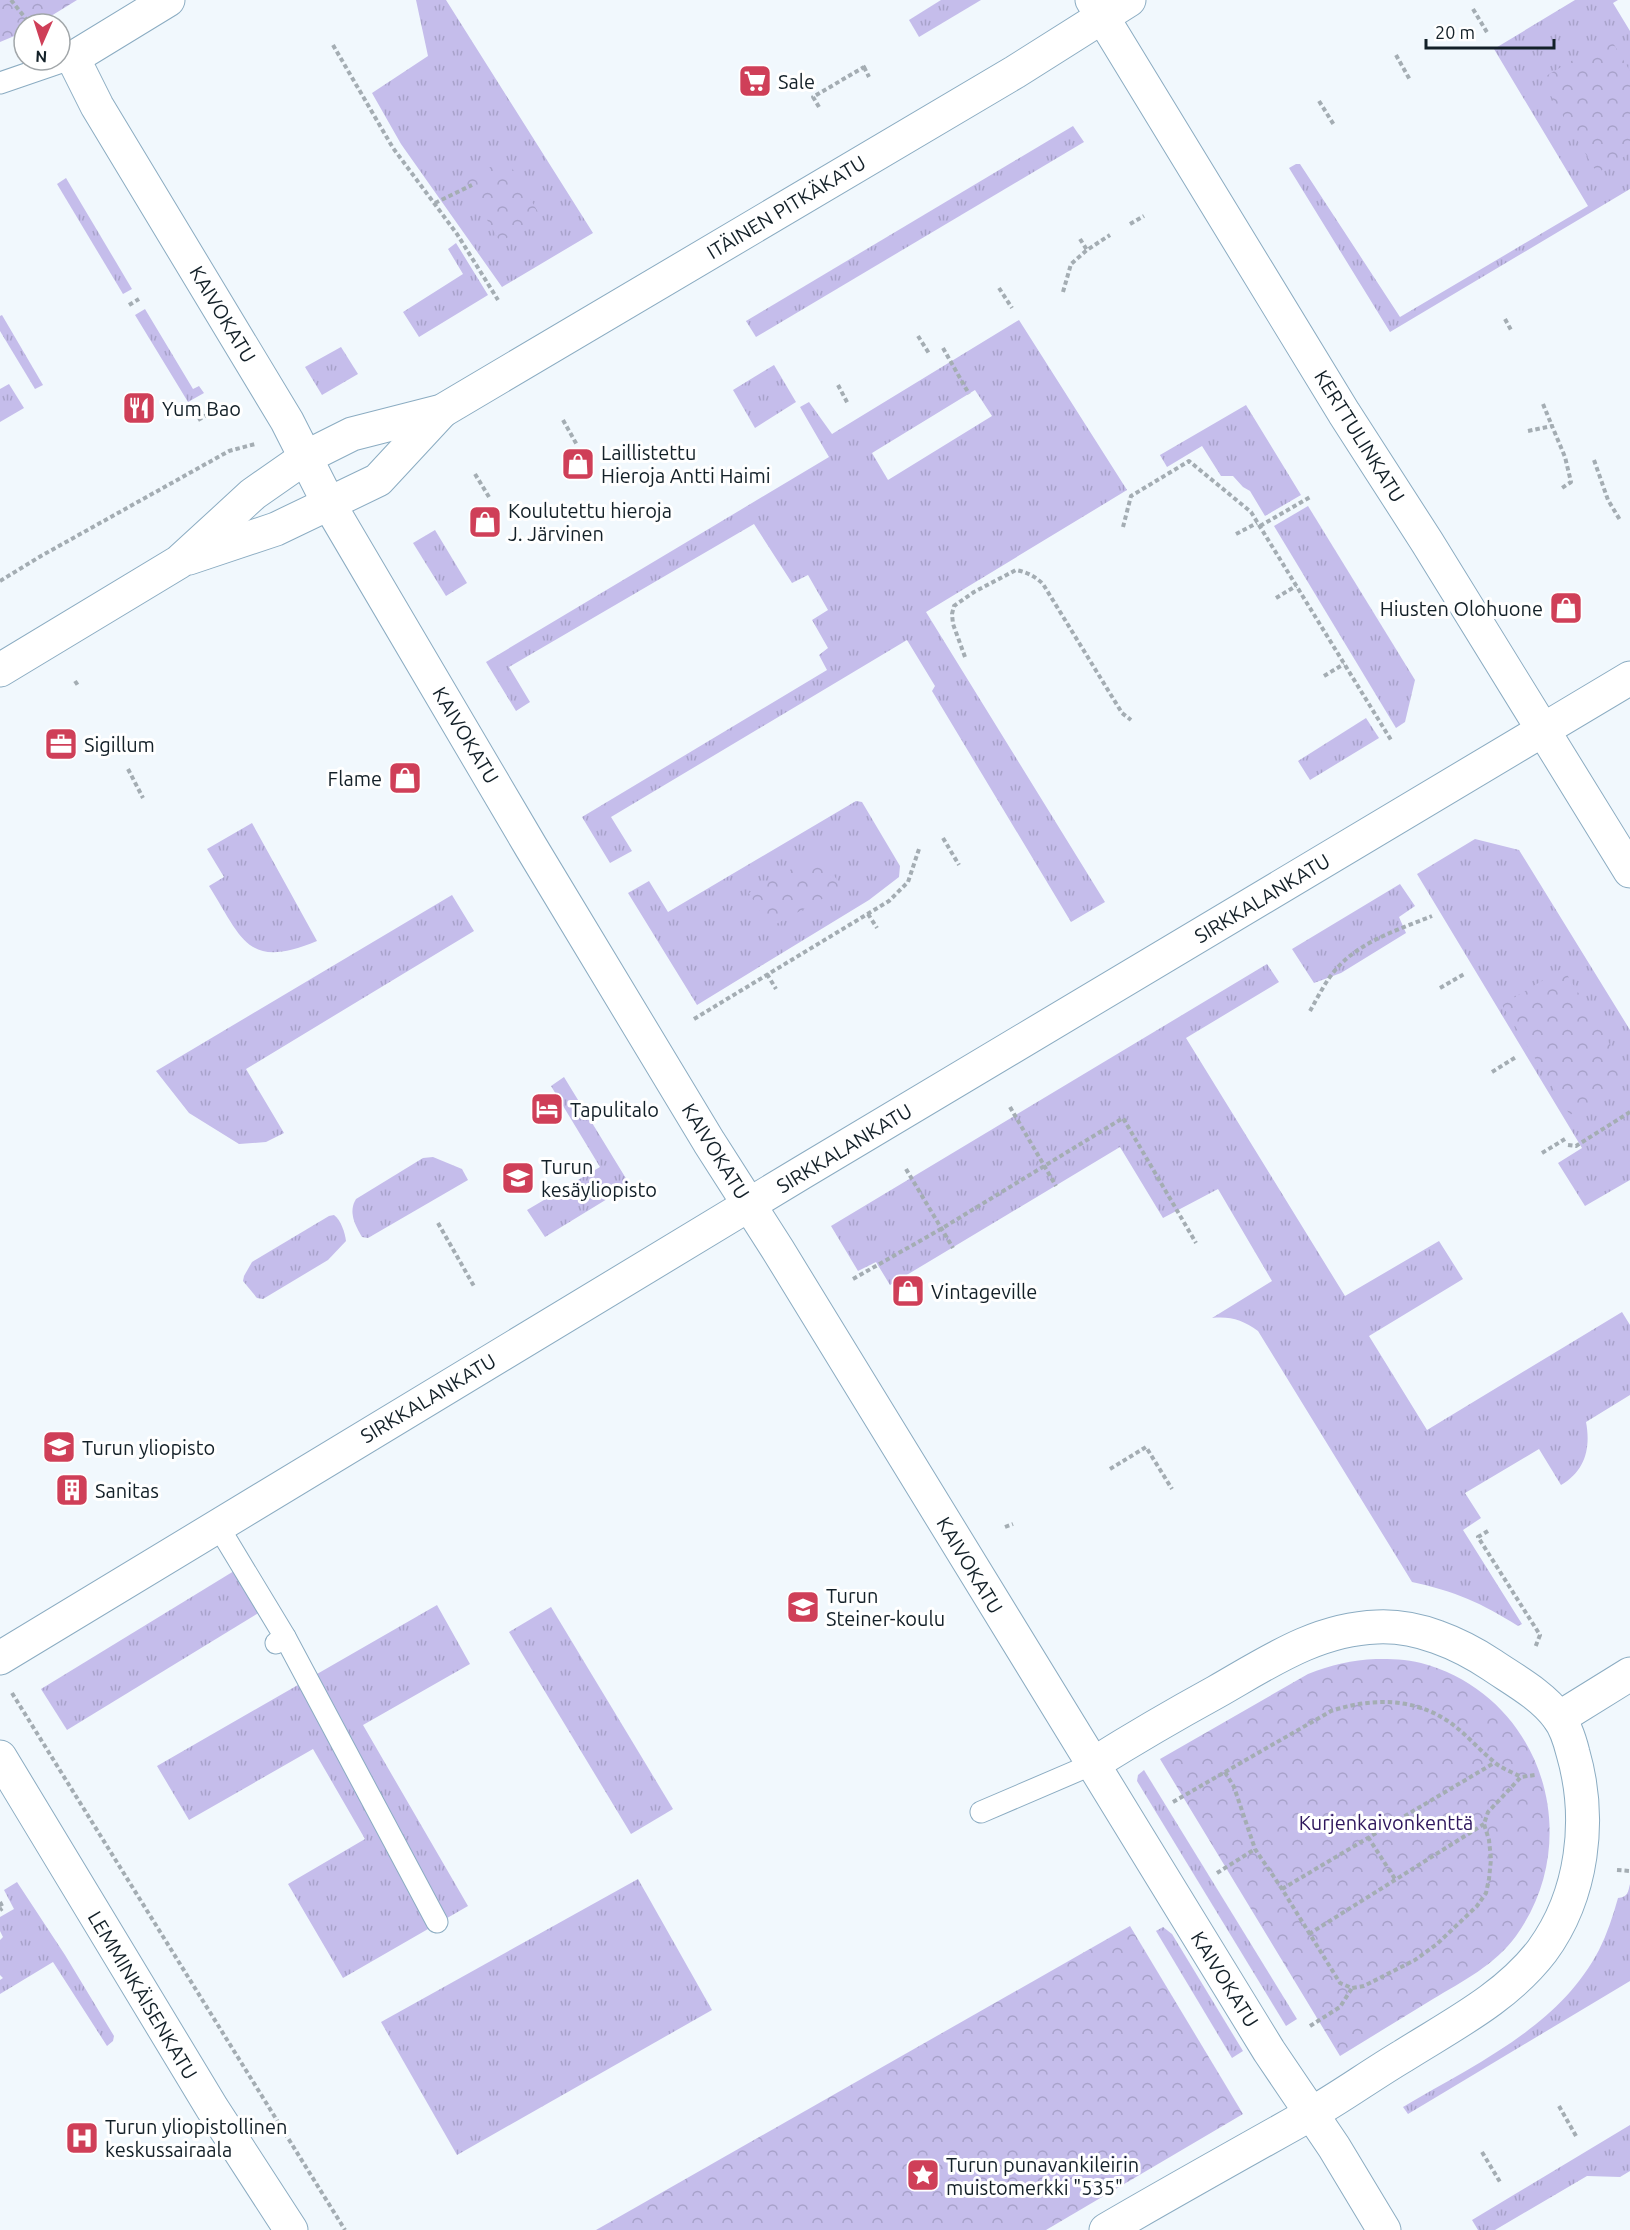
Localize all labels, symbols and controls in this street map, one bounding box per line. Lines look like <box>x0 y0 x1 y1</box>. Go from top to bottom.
north arrow <box>12 12 72 72</box>
scale bar <box>1426 12 1554 50</box>
text: 20 m <box>1435 22 1475 42</box>
text: N <box>35 48 48 66</box>
supermarket icon: Sale <box>737 63 773 99</box>
place label: Sale <box>778 70 815 93</box>
street label: ITÄINEN PITKÄKATU <box>702 150 870 264</box>
street label: KAIVOKATU <box>185 262 261 366</box>
street label: KERTTULINKATU <box>1310 366 1410 506</box>
restaurant icon: Yum Bao <box>121 390 157 426</box>
place label: Yum Bao <box>162 397 241 420</box>
place label: Laillistettu Hieroja Antti Haimi <box>601 441 771 487</box>
shop icon: Laillistettu Hieroja Antti Haimi <box>560 446 596 482</box>
place label: Koulutettu hieroja J. Järvinen <box>508 499 672 545</box>
shop icon: Koulutettu hieroja J. Järvinen <box>467 504 503 540</box>
shop icon: Hiusten Olohuone <box>1548 590 1584 626</box>
place label: Hiusten Olohuone <box>1380 597 1543 620</box>
street label: KAIVOKATU <box>428 683 504 787</box>
office icon: Sigillum <box>43 726 79 762</box>
place label: Sigillum <box>84 733 155 756</box>
shop icon: Flame <box>387 760 423 796</box>
place label: Flame <box>328 767 382 790</box>
street label: SIRKKALANKATU <box>1190 849 1334 947</box>
hotel icon: Tapulitalo <box>529 1091 565 1127</box>
place label: Tapulitalo <box>570 1098 659 1121</box>
street label: KAIVOKATU <box>678 1099 754 1203</box>
street label: SIRKKALANKATU <box>772 1099 916 1197</box>
place label: Turun kesäyliopisto <box>541 1155 657 1201</box>
school or university icon: Turun kesäyliopisto <box>500 1160 536 1196</box>
shop icon: Vintageville <box>890 1273 926 1309</box>
place label: Vintageville <box>931 1280 1037 1303</box>
street label: SIRKKALANKATU <box>356 1349 500 1447</box>
school or university icon: Turun yliopisto <box>41 1429 77 1465</box>
place label: Turun yliopisto <box>82 1436 215 1459</box>
building icon: Sanitas <box>54 1472 90 1508</box>
place label: Sanitas <box>95 1479 159 1502</box>
street label: KAIVOKATU <box>932 1513 1008 1617</box>
place label: Turun Steiner-koulu <box>826 1584 945 1630</box>
school or university icon: Turun Steiner-koulu <box>785 1589 821 1625</box>
park label: Kurjenkaivonkenttä <box>1299 1811 1473 1834</box>
street label: LEMMINKÄISENKATU <box>84 1907 202 2083</box>
street label: KAIVOKATU <box>1187 1927 1263 2031</box>
place label: Turun yliopistollinen keskussairaala <box>105 2115 287 2161</box>
hospital icon: Turun yliopistollinen keskussairaala <box>64 2120 100 2156</box>
place label: Turun punavankileirin muistomerkki "535" <box>946 2153 1139 2199</box>
place icon: Turun punavankileirin muistomerkki "535" <box>905 2157 941 2193</box>

